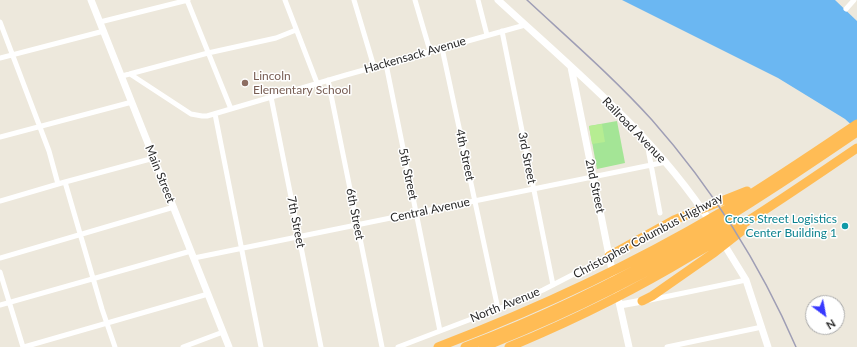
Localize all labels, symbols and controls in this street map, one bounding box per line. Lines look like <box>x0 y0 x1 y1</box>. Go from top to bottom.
street label: Hackensack Avenue <box>362 34 468 76</box>
place label: Lincoln Elementary School <box>253 69 351 97</box>
marker: Lincoln Elementary School <box>240 78 250 88</box>
street label: Railroad Avenue <box>599 94 669 166</box>
street label: 4th Street <box>452 128 478 182</box>
street label: 3rd Street <box>515 131 539 185</box>
street label: Main Street <box>142 143 178 205</box>
street label: 5th Street <box>395 147 421 201</box>
street label: 2nd Street <box>582 158 608 214</box>
street label: 6th Street <box>343 187 367 241</box>
street label: Christopher Columbus Highway <box>571 190 725 282</box>
street label: 7th Street <box>284 195 308 249</box>
street label: Central Avenue <box>389 195 471 225</box>
place label: Cross Street Logistics Center Building 1 <box>725 212 837 240</box>
marker: Cross Street Logistics Center Building 1 <box>840 221 850 231</box>
street label: North Avenue <box>468 284 542 326</box>
north arrow <box>805 295 845 335</box>
text: N <box>824 317 838 333</box>

